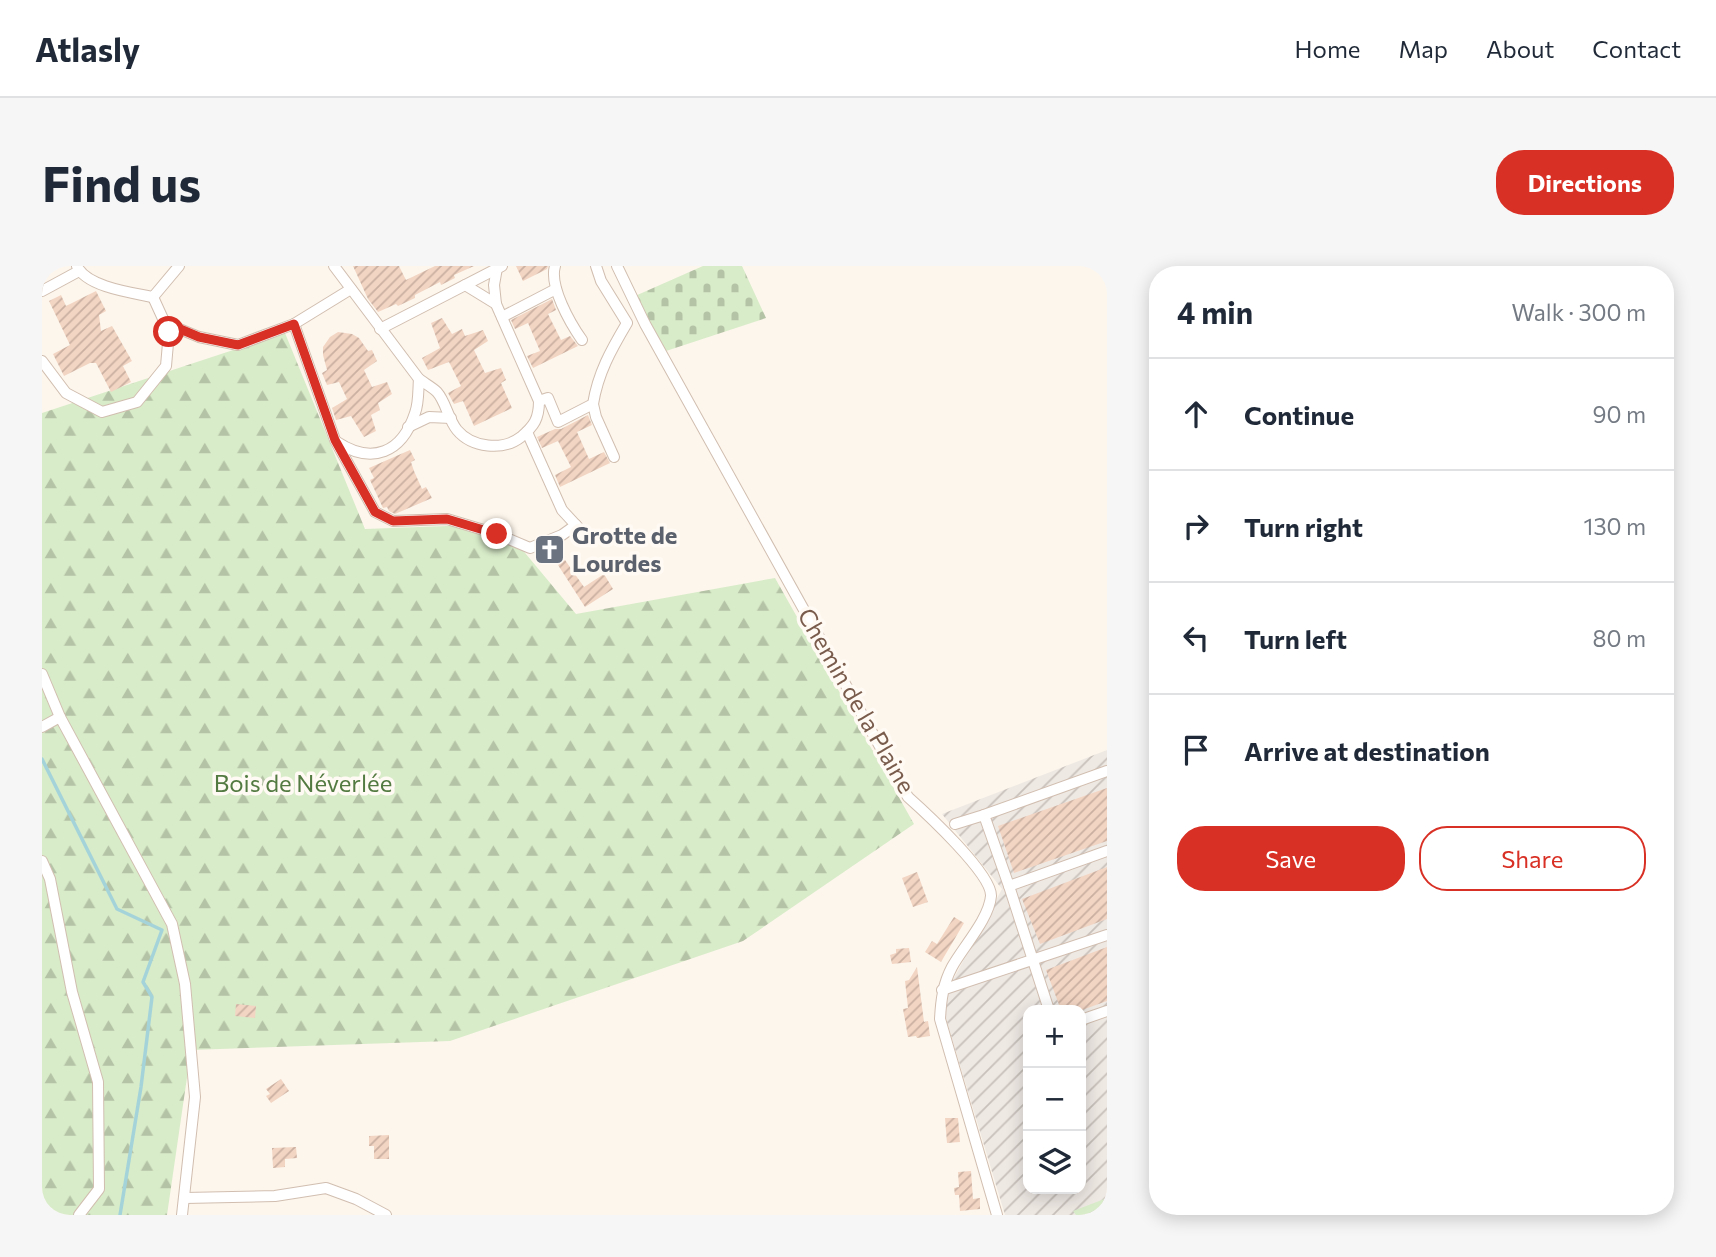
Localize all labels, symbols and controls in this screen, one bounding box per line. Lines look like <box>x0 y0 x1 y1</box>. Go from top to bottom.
text: Atlasly <box>35 28 140 69</box>
text: Home <box>1295 34 1361 63</box>
text: Map <box>1399 34 1448 63</box>
text: About <box>1486 34 1554 63</box>
text: Contact <box>1592 34 1681 63</box>
button: Directions <box>1496 150 1674 215</box>
text: Find us <box>42 152 201 212</box>
text: 4 min <box>1177 293 1253 330</box>
text: Walk · 300 m <box>1512 298 1646 326</box>
route start <box>153 316 184 347</box>
icon: ahead <box>1177 395 1215 433</box>
text: Continue <box>1244 399 1354 430</box>
text: 90 m <box>1593 400 1646 428</box>
icon: right <box>1177 507 1215 545</box>
text: Turn right <box>1244 511 1363 542</box>
text: 130 m <box>1584 512 1646 540</box>
route end <box>481 518 512 549</box>
place label: Grotte de Lourdes <box>572 520 677 577</box>
church icon: Grotte de Lourdes <box>532 533 566 567</box>
street label: Chemin de la Plaine <box>792 603 922 798</box>
icon: left <box>1177 619 1215 657</box>
text: Turn left <box>1244 623 1347 654</box>
text: 80 m <box>1593 624 1646 652</box>
icon: arrive <box>1177 731 1215 769</box>
text: Arrive at destination <box>1244 735 1490 766</box>
park label: Bois de Néverlée <box>214 768 392 797</box>
button: Save <box>1177 826 1405 891</box>
button: Share <box>1419 826 1646 891</box>
map controls <box>1023 1005 1086 1194</box>
button: + <box>1023 1005 1086 1068</box>
button: − <box>1023 1068 1086 1131</box>
button: layers <box>1023 1131 1086 1194</box>

